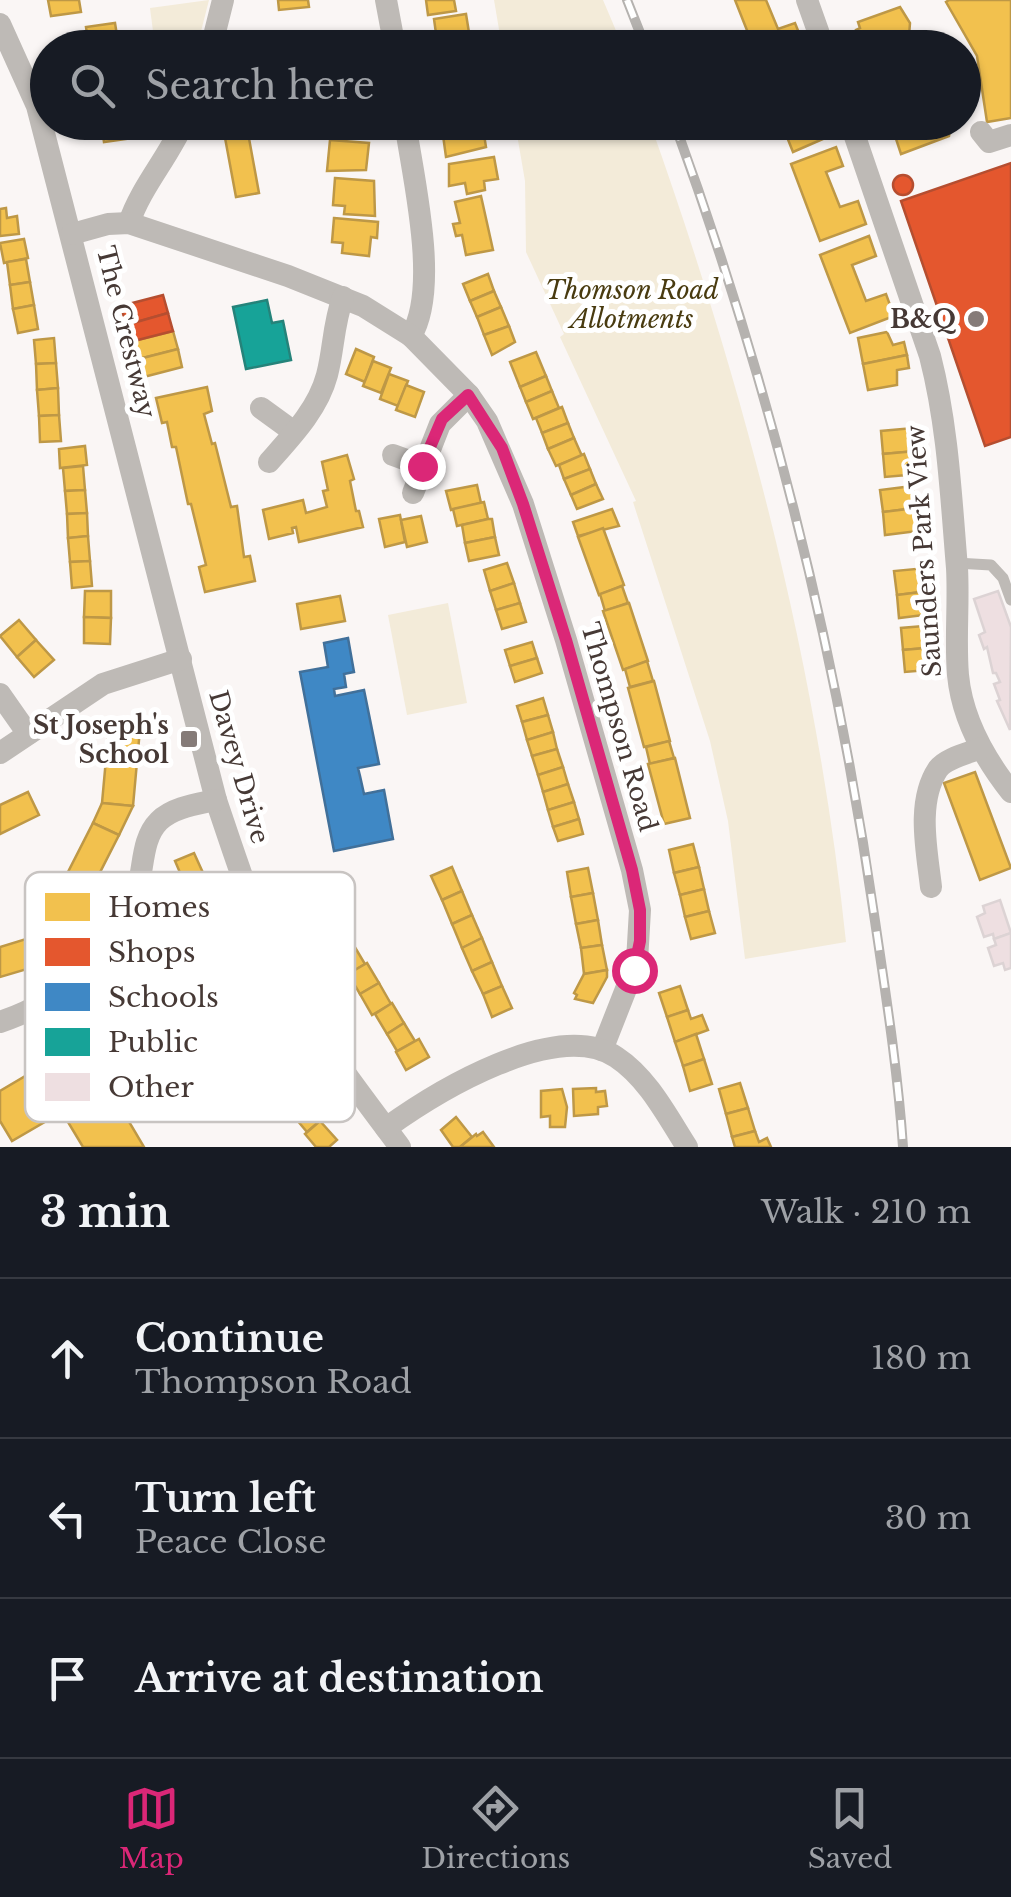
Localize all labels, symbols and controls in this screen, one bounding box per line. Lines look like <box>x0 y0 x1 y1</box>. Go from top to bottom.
search box <box>30 30 981 140</box>
icon: search <box>65 58 120 113</box>
text: Search here <box>145 62 375 109</box>
street label: The Crestway <box>90 243 162 421</box>
park label: Thomson Road Allotments <box>545 275 719 335</box>
place label: B&Q <box>890 304 956 335</box>
marker: B&Q <box>965 308 987 330</box>
street label: Saunders Park View <box>900 424 948 678</box>
route end <box>400 444 446 490</box>
street label: Thompson Road <box>574 619 664 835</box>
street label: Davey Drive <box>202 687 276 847</box>
place label: St Joseph's School <box>33 710 169 770</box>
marker: St Joseph's School <box>178 728 200 750</box>
legend <box>25 872 355 1122</box>
text: Homes <box>108 890 210 925</box>
text: Shops <box>108 935 195 970</box>
route start <box>612 948 658 994</box>
text: Schools <box>108 980 219 1015</box>
text: Public <box>108 1025 198 1060</box>
text: Other <box>108 1070 194 1105</box>
text: 3 min <box>40 1186 170 1238</box>
text: Walk · 210 m <box>761 1192 971 1232</box>
text: Continue <box>135 1315 324 1362</box>
icon: ahead <box>40 1331 95 1386</box>
text: 180 m <box>871 1338 971 1378</box>
text: Thompson Road <box>135 1362 412 1402</box>
text: Turn left <box>135 1475 316 1522</box>
icon: left <box>40 1491 95 1546</box>
text: 30 m <box>885 1498 971 1538</box>
text: Peace Close <box>135 1522 327 1562</box>
icon: arrive <box>40 1651 95 1706</box>
text: Arrive at destination <box>135 1655 544 1702</box>
tab: Map <box>119 1781 184 1876</box>
tab: Directions <box>421 1781 570 1876</box>
tab: Saved <box>808 1781 892 1876</box>

